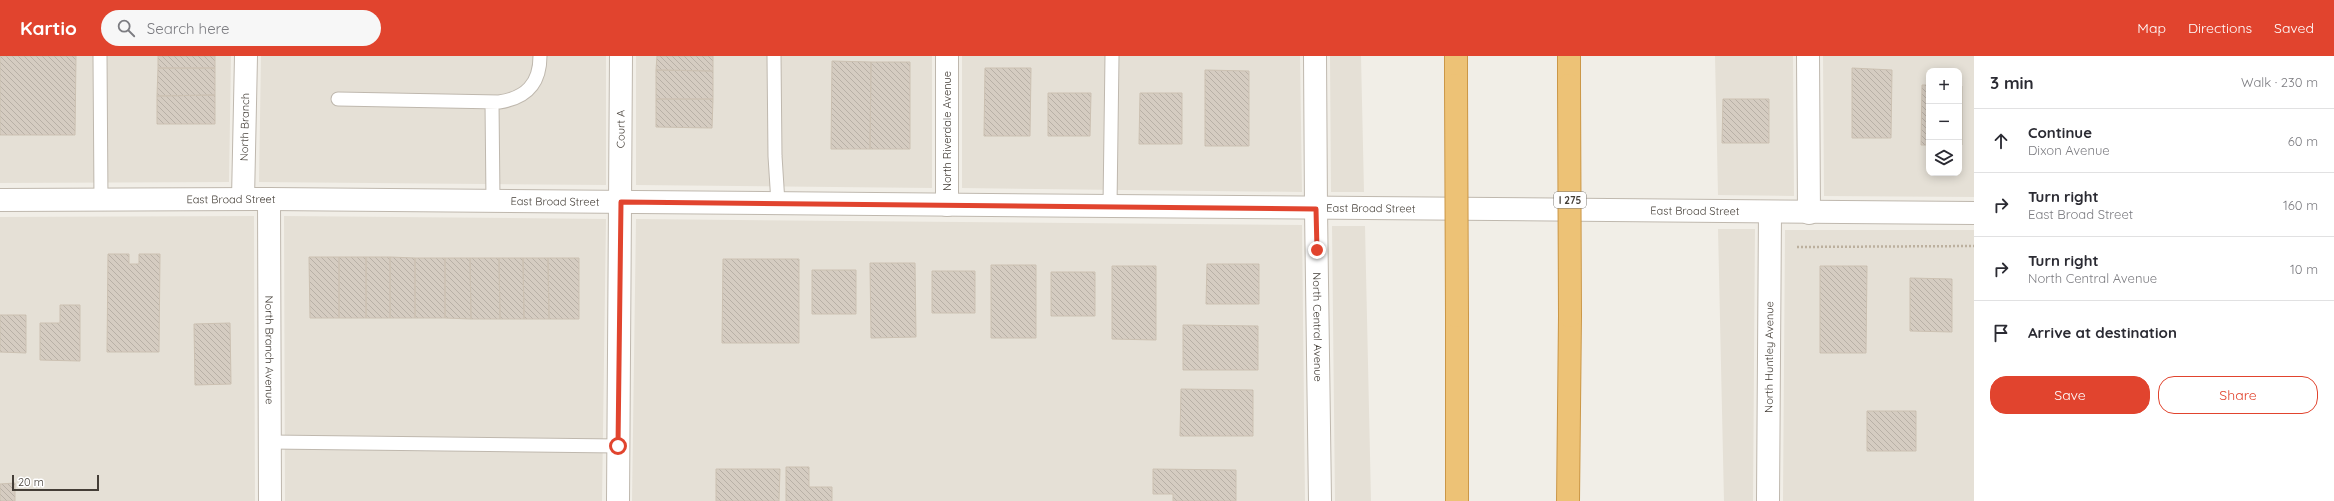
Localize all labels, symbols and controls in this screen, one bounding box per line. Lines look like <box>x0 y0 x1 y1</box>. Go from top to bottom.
search box <box>101 10 381 46</box>
text: Kartio <box>20 16 77 40</box>
icon: search <box>115 17 137 39</box>
text: Search here <box>147 19 230 38</box>
text: Map <box>2137 19 2166 37</box>
text: Directions <box>2188 19 2252 37</box>
text: Saved <box>2274 19 2314 37</box>
map controls <box>1926 68 1962 176</box>
button: + <box>1926 68 1962 104</box>
street label: North Riverdale Avenue <box>940 71 954 191</box>
text: 3 min <box>1990 72 2034 93</box>
text: Walk · 230 m <box>2241 74 2318 90</box>
street label: North Branch <box>237 93 252 161</box>
button: − <box>1926 104 1962 140</box>
street label: Court A <box>613 110 628 148</box>
text: Continue <box>2028 123 2092 142</box>
icon: ahead <box>1990 130 2012 152</box>
text: 60 m <box>2288 133 2318 149</box>
button: layers <box>1926 140 1962 176</box>
text: Dixon Avenue <box>2028 142 2110 158</box>
text: Turn right <box>2028 187 2099 206</box>
street label: East Broad Street <box>186 192 276 206</box>
road number: I 275 <box>1554 192 1586 208</box>
street label: East Broad Street <box>510 194 600 209</box>
icon: right <box>1990 194 2012 216</box>
text: 160 m <box>2283 197 2318 213</box>
street label: East Broad Street <box>1326 201 1416 215</box>
street label: East Broad Street <box>1650 203 1740 218</box>
text: East Broad Street <box>2028 206 2133 222</box>
route end <box>1308 241 1326 259</box>
text: Turn right <box>2028 251 2099 270</box>
icon: right <box>1990 258 2012 280</box>
text: 10 m <box>2290 261 2318 277</box>
text: North Central Avenue <box>2028 270 2157 286</box>
street label: North Central Avenue <box>1310 272 1325 382</box>
street label: North Branch Avenue <box>262 296 277 404</box>
street label: North Huntley Avenue <box>1762 301 1776 413</box>
icon: arrive <box>1990 322 2012 344</box>
text: Arrive at destination <box>2028 323 2177 342</box>
button: Save <box>1990 376 2150 414</box>
button: Share <box>2158 376 2318 414</box>
route start <box>609 437 627 455</box>
scale bar <box>12 473 99 492</box>
text: 20 m <box>18 475 44 489</box>

